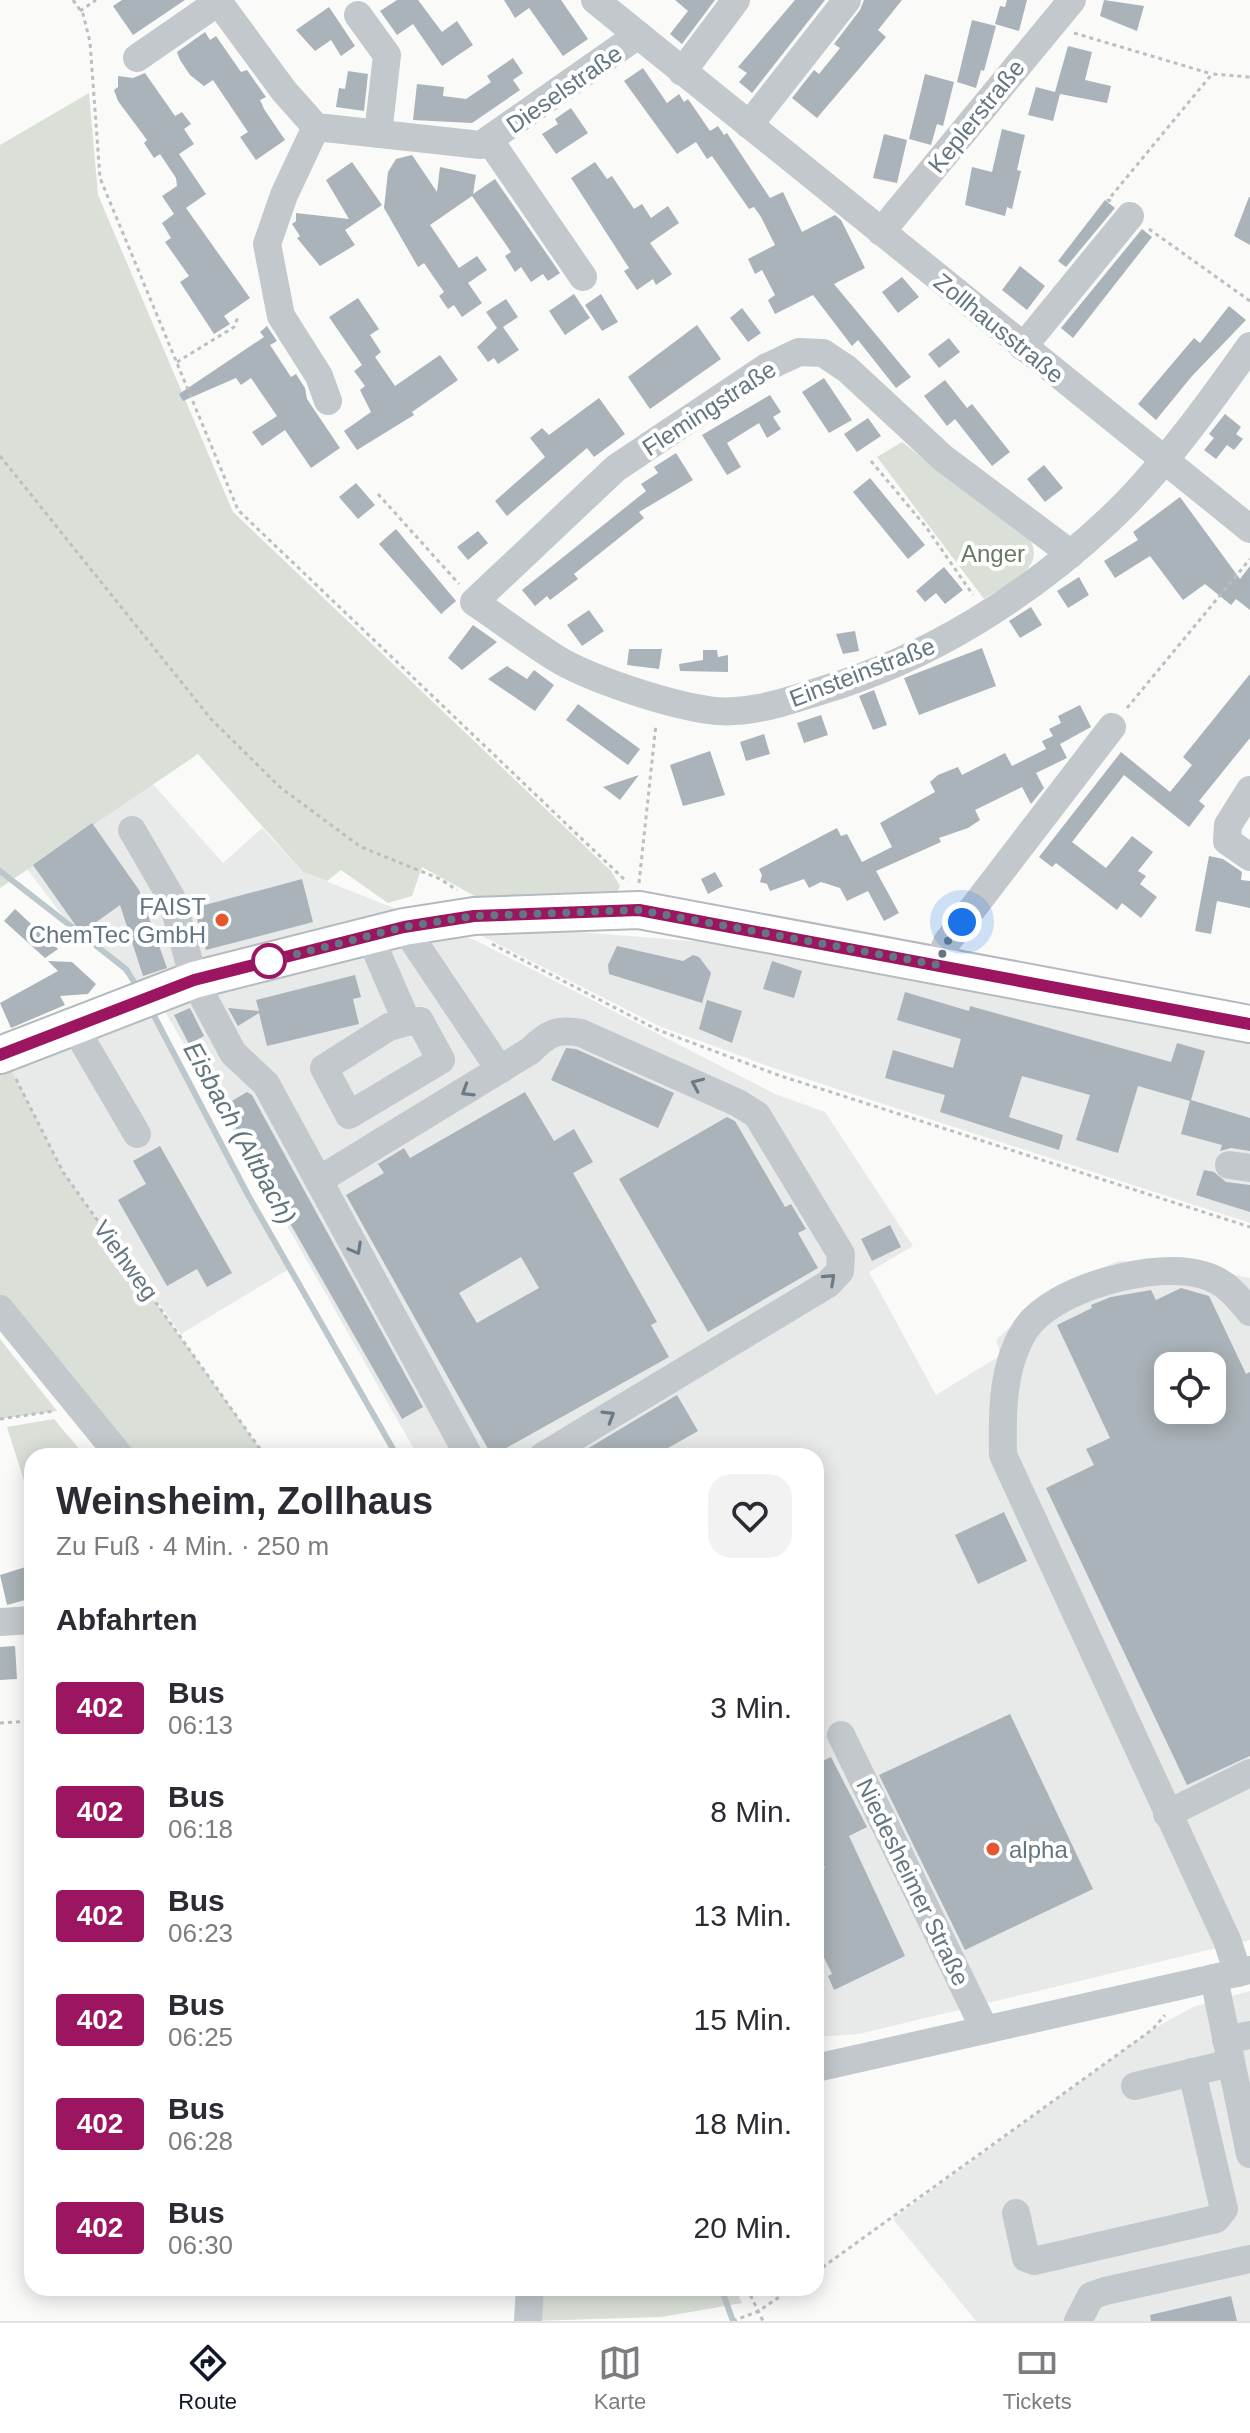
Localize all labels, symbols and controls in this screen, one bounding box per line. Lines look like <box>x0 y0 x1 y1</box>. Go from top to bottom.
street label: Dieselstraße <box>501 39 627 139</box>
street label: Keplerstraße <box>922 54 1030 178</box>
street label: Zollhausstraße <box>929 268 1069 388</box>
street label: Flemingstraße <box>637 355 781 461</box>
park label: Anger <box>961 540 1025 567</box>
street label: Einsteinstraße <box>786 632 938 712</box>
place label: FAIST ChemTec GmbH <box>29 893 206 948</box>
your location <box>942 902 982 942</box>
marker: FAIST ChemTec GmbH <box>213 911 231 929</box>
unlabelled marker <box>252 944 286 978</box>
water label: Eisbach (Altbach) <box>177 1037 303 1229</box>
one-way arrow <box>690 1078 705 1094</box>
one-way arrow <box>461 1081 476 1096</box>
street label: Viehweg <box>88 1215 164 1305</box>
one-way arrow <box>346 1240 362 1255</box>
one-way arrow <box>821 1274 835 1289</box>
map controls <box>1154 1352 1226 1424</box>
button: locate <box>1154 1352 1226 1424</box>
one-way arrow <box>600 1410 615 1425</box>
button: heart <box>708 1474 792 1558</box>
text: Weinsheim, Zollhaus <box>56 1480 433 1522</box>
text: Zu Fuß · 4 Min. · 250 m <box>56 1531 329 1561</box>
text: Abfahrten <box>56 1603 198 1636</box>
text: Bus <box>168 1676 225 1709</box>
text: 3 Min. <box>710 1691 792 1724</box>
text: 402 <box>77 1692 123 1723</box>
text: 06:13 <box>168 1710 233 1740</box>
street label: Niedesheimer Straße <box>851 1774 975 1990</box>
text: Bus <box>168 1780 225 1813</box>
text: 8 Min. <box>710 1795 792 1828</box>
text: 402 <box>77 1796 123 1827</box>
text: 06:18 <box>168 1814 233 1844</box>
place label: alpha <box>1009 1836 1068 1863</box>
marker: alpha <box>984 1840 1002 1858</box>
text: Bus <box>168 1884 225 1917</box>
text: 13 Min. <box>694 1899 792 1932</box>
text: 402 <box>77 1900 123 1931</box>
text: 06:23 <box>168 1918 233 1948</box>
text: Bus <box>168 1988 225 2021</box>
text: 15 Min. <box>694 2003 792 2036</box>
text: 402 <box>77 2004 123 2035</box>
text: 06:25 <box>168 2022 233 2052</box>
text: Bus <box>168 2092 225 2125</box>
text: 18 Min. <box>694 2107 792 2140</box>
text: 402 <box>77 2108 123 2139</box>
text: 06:28 <box>168 2126 233 2156</box>
text: Bus <box>168 2196 225 2229</box>
text: 20 Min. <box>694 2211 792 2244</box>
text: 402 <box>77 2212 123 2243</box>
text: 06:30 <box>168 2230 233 2260</box>
tab: Route <box>178 2341 237 2415</box>
tab: Karte <box>594 2341 646 2415</box>
tab: Tickets <box>1003 2341 1072 2415</box>

